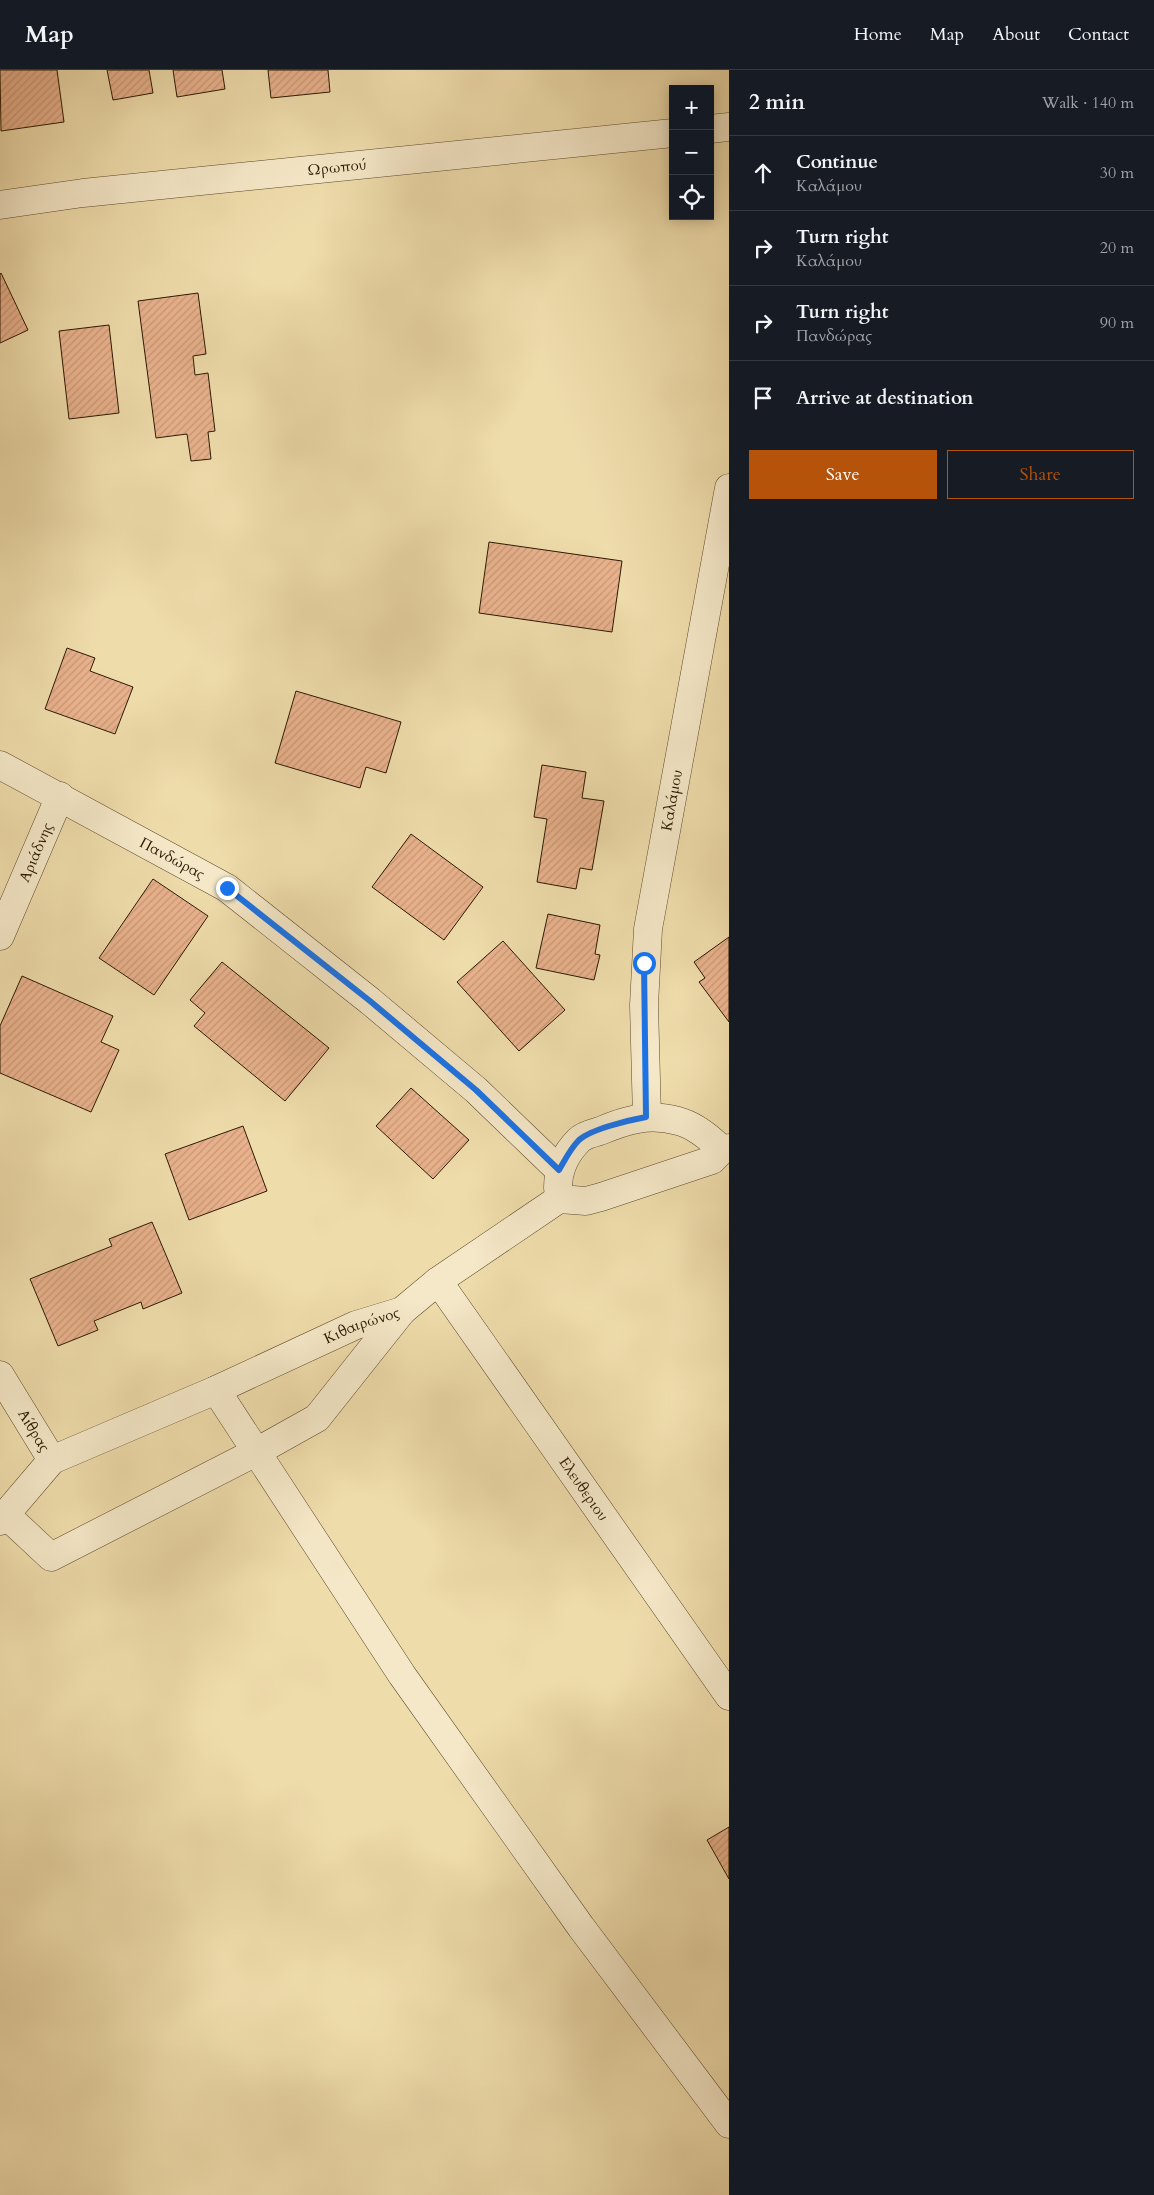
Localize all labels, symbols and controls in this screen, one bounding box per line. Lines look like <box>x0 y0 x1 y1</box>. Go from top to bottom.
text: Map <box>25 18 74 51</box>
text: Home <box>854 22 902 47</box>
text: Map <box>930 22 964 47</box>
text: About <box>992 22 1040 47</box>
text: Contact <box>1068 22 1129 47</box>
map controls <box>669 85 714 220</box>
button: + <box>669 85 714 130</box>
text: 2 min <box>749 88 805 117</box>
text: Walk · 140 m <box>1042 92 1134 114</box>
button: − <box>669 130 714 175</box>
text: Continue <box>796 149 878 175</box>
street label: Ωρωπού <box>306 154 368 180</box>
icon: ahead <box>749 159 777 187</box>
text: 30 m <box>1100 162 1134 184</box>
button: locate <box>669 175 714 220</box>
text: Καλάμου <box>796 175 862 197</box>
text: Turn right <box>796 224 888 250</box>
icon: right <box>749 234 777 262</box>
text: 20 m <box>1100 237 1134 259</box>
text: Καλάμου <box>796 250 862 272</box>
text: Turn right <box>796 299 888 325</box>
icon: right <box>749 309 777 337</box>
text: 90 m <box>1100 312 1134 334</box>
text: Πανδώρας <box>796 325 872 347</box>
icon: arrive <box>749 384 777 412</box>
text: Arrive at destination <box>796 385 973 411</box>
button: Save <box>749 450 937 499</box>
button: Share <box>947 450 1134 499</box>
street label: Καλάμου <box>656 768 687 833</box>
street label: Αριάδνης <box>14 819 58 885</box>
street label: Πανδώρας <box>136 833 209 884</box>
route end <box>216 877 239 900</box>
route start <box>633 952 656 975</box>
street label: Κιθαιρώνος <box>320 1302 402 1349</box>
street label: Αίθρας <box>13 1405 55 1456</box>
street label: Ελευθεριου <box>554 1453 613 1525</box>

